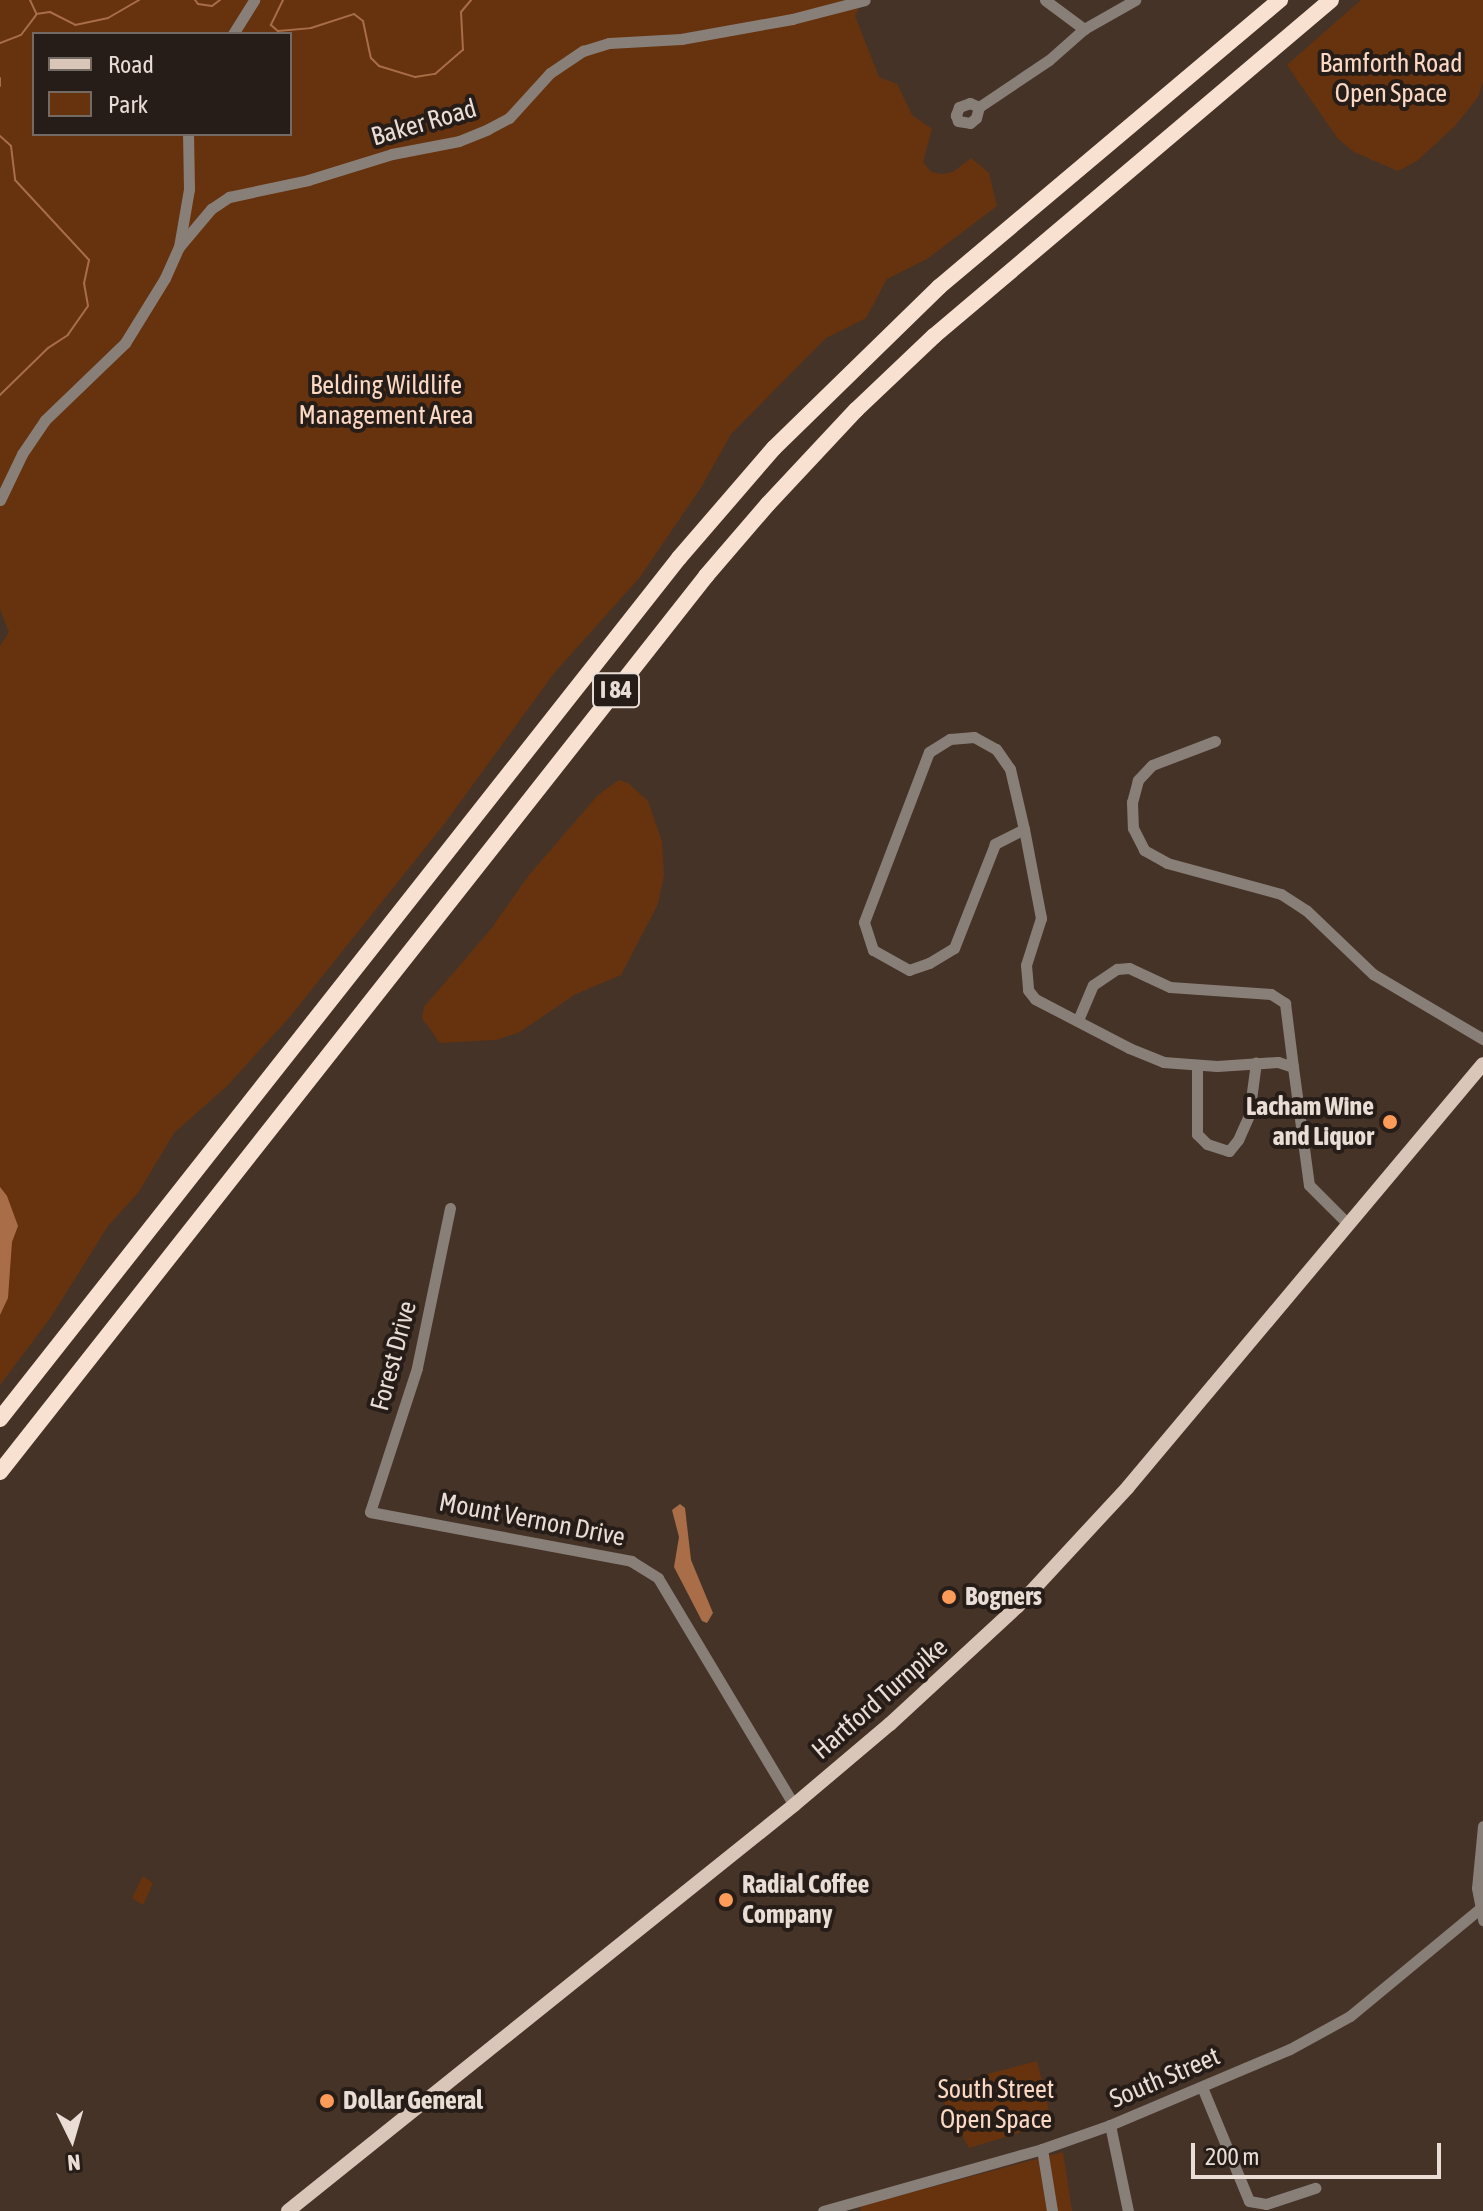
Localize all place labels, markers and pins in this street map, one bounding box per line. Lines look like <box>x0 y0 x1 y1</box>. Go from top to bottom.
place label: Lacham Wine and Liquor <box>1246 1091 1374 1152</box>
marker: Lacham Wine and Liquor <box>1381 1113 1399 1131</box>
place label: Bogners <box>965 1581 1042 1613</box>
marker: Bogners <box>940 1588 958 1606</box>
place label: Radial Coffee Company <box>742 1869 869 1930</box>
marker: Radial Coffee Company <box>717 1891 735 1909</box>
place label: Dollar General <box>343 2085 483 2117</box>
marker: Dollar General <box>318 2092 336 2110</box>

